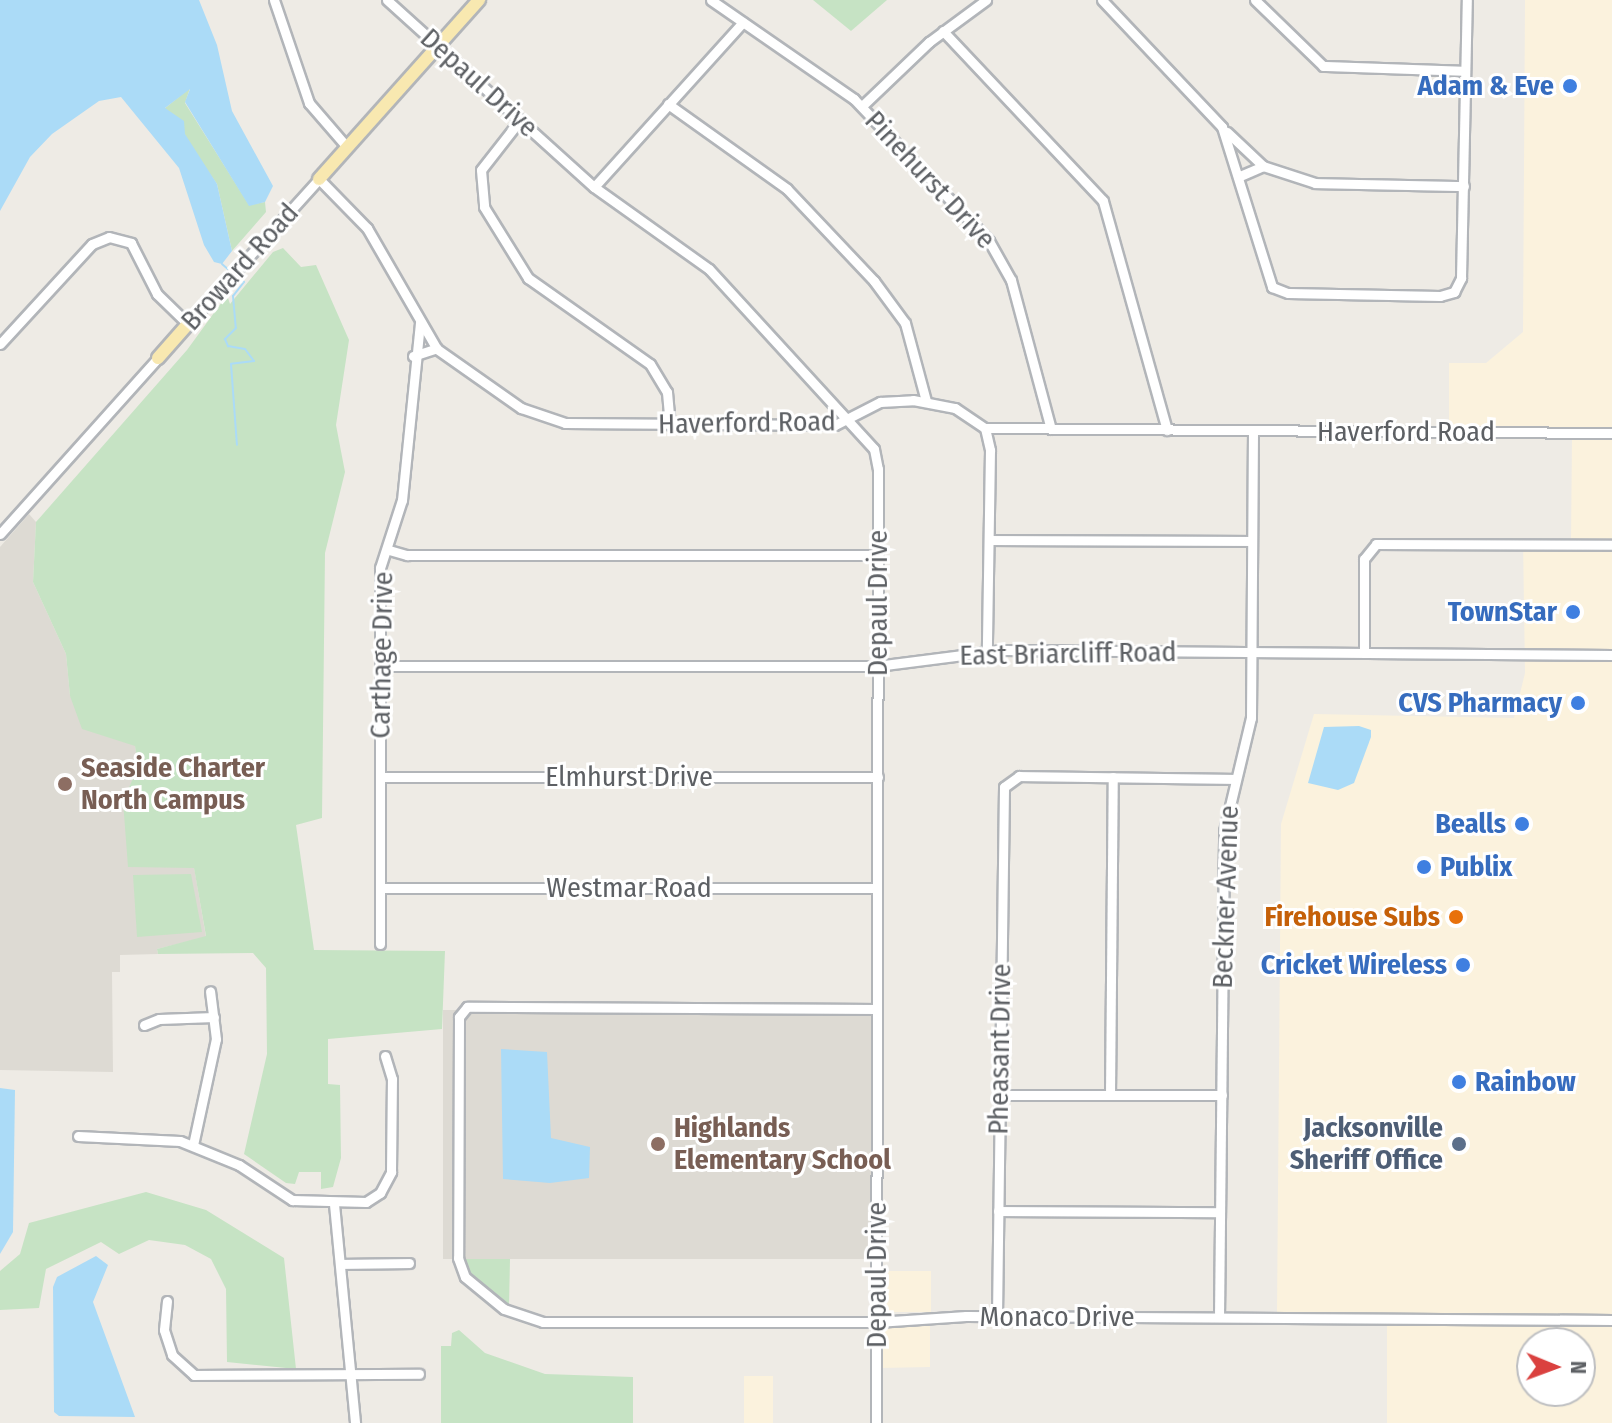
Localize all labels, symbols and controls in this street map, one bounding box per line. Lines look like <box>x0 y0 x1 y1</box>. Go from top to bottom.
street label: Depaul Drive <box>413 22 545 144</box>
place label: Adam & Eve <box>1417 69 1554 103</box>
marker: Adam & Eve <box>1561 77 1579 95</box>
street label: Pinehurst Drive <box>858 104 1002 256</box>
street label: Broward Road <box>174 197 306 337</box>
street label: Haverford Road <box>658 405 836 441</box>
street label: Haverford Road <box>1317 415 1495 449</box>
street label: Depaul Drive <box>861 530 895 676</box>
street label: Carthage Drive <box>364 571 400 739</box>
place label: TownStar <box>1448 595 1557 629</box>
marker: TownStar <box>1564 603 1582 621</box>
street label: East Briarcliff Road <box>959 635 1177 673</box>
place label: CVS Pharmacy <box>1398 686 1562 720</box>
marker: CVS Pharmacy <box>1569 694 1587 712</box>
place label: Seaside Charter North Campus <box>81 751 265 817</box>
street label: Elmhurst Drive <box>545 760 713 794</box>
marker: Seaside Charter North Campus <box>56 775 74 793</box>
street label: Beckner Avenue <box>1206 805 1246 989</box>
place label: Bealls <box>1435 807 1506 841</box>
marker: Bealls <box>1513 815 1531 833</box>
place label: Publix <box>1440 850 1512 884</box>
marker: Publix <box>1415 858 1433 876</box>
street label: Westmar Road <box>546 871 712 905</box>
place label: Firehouse Subs <box>1264 900 1440 934</box>
marker: Firehouse Subs <box>1447 908 1465 926</box>
place label: Cricket Wireless <box>1261 948 1447 982</box>
marker: Cricket Wireless <box>1454 956 1472 974</box>
street label: Pheasant Drive <box>982 963 1018 1135</box>
place label: Rainbow <box>1475 1065 1576 1099</box>
marker: Rainbow <box>1450 1073 1468 1091</box>
place label: Highlands Elementary School <box>674 1111 891 1177</box>
place label: Jacksonville Sheriff Office <box>1290 1111 1443 1177</box>
marker: Highlands Elementary School <box>649 1135 667 1153</box>
marker: Jacksonville Sheriff Office <box>1450 1135 1468 1153</box>
street label: Depaul Drive <box>860 1202 894 1348</box>
street label: Monaco Drive <box>979 1300 1135 1334</box>
north arrow <box>1516 1327 1596 1407</box>
text: N <box>1565 1361 1592 1374</box>

